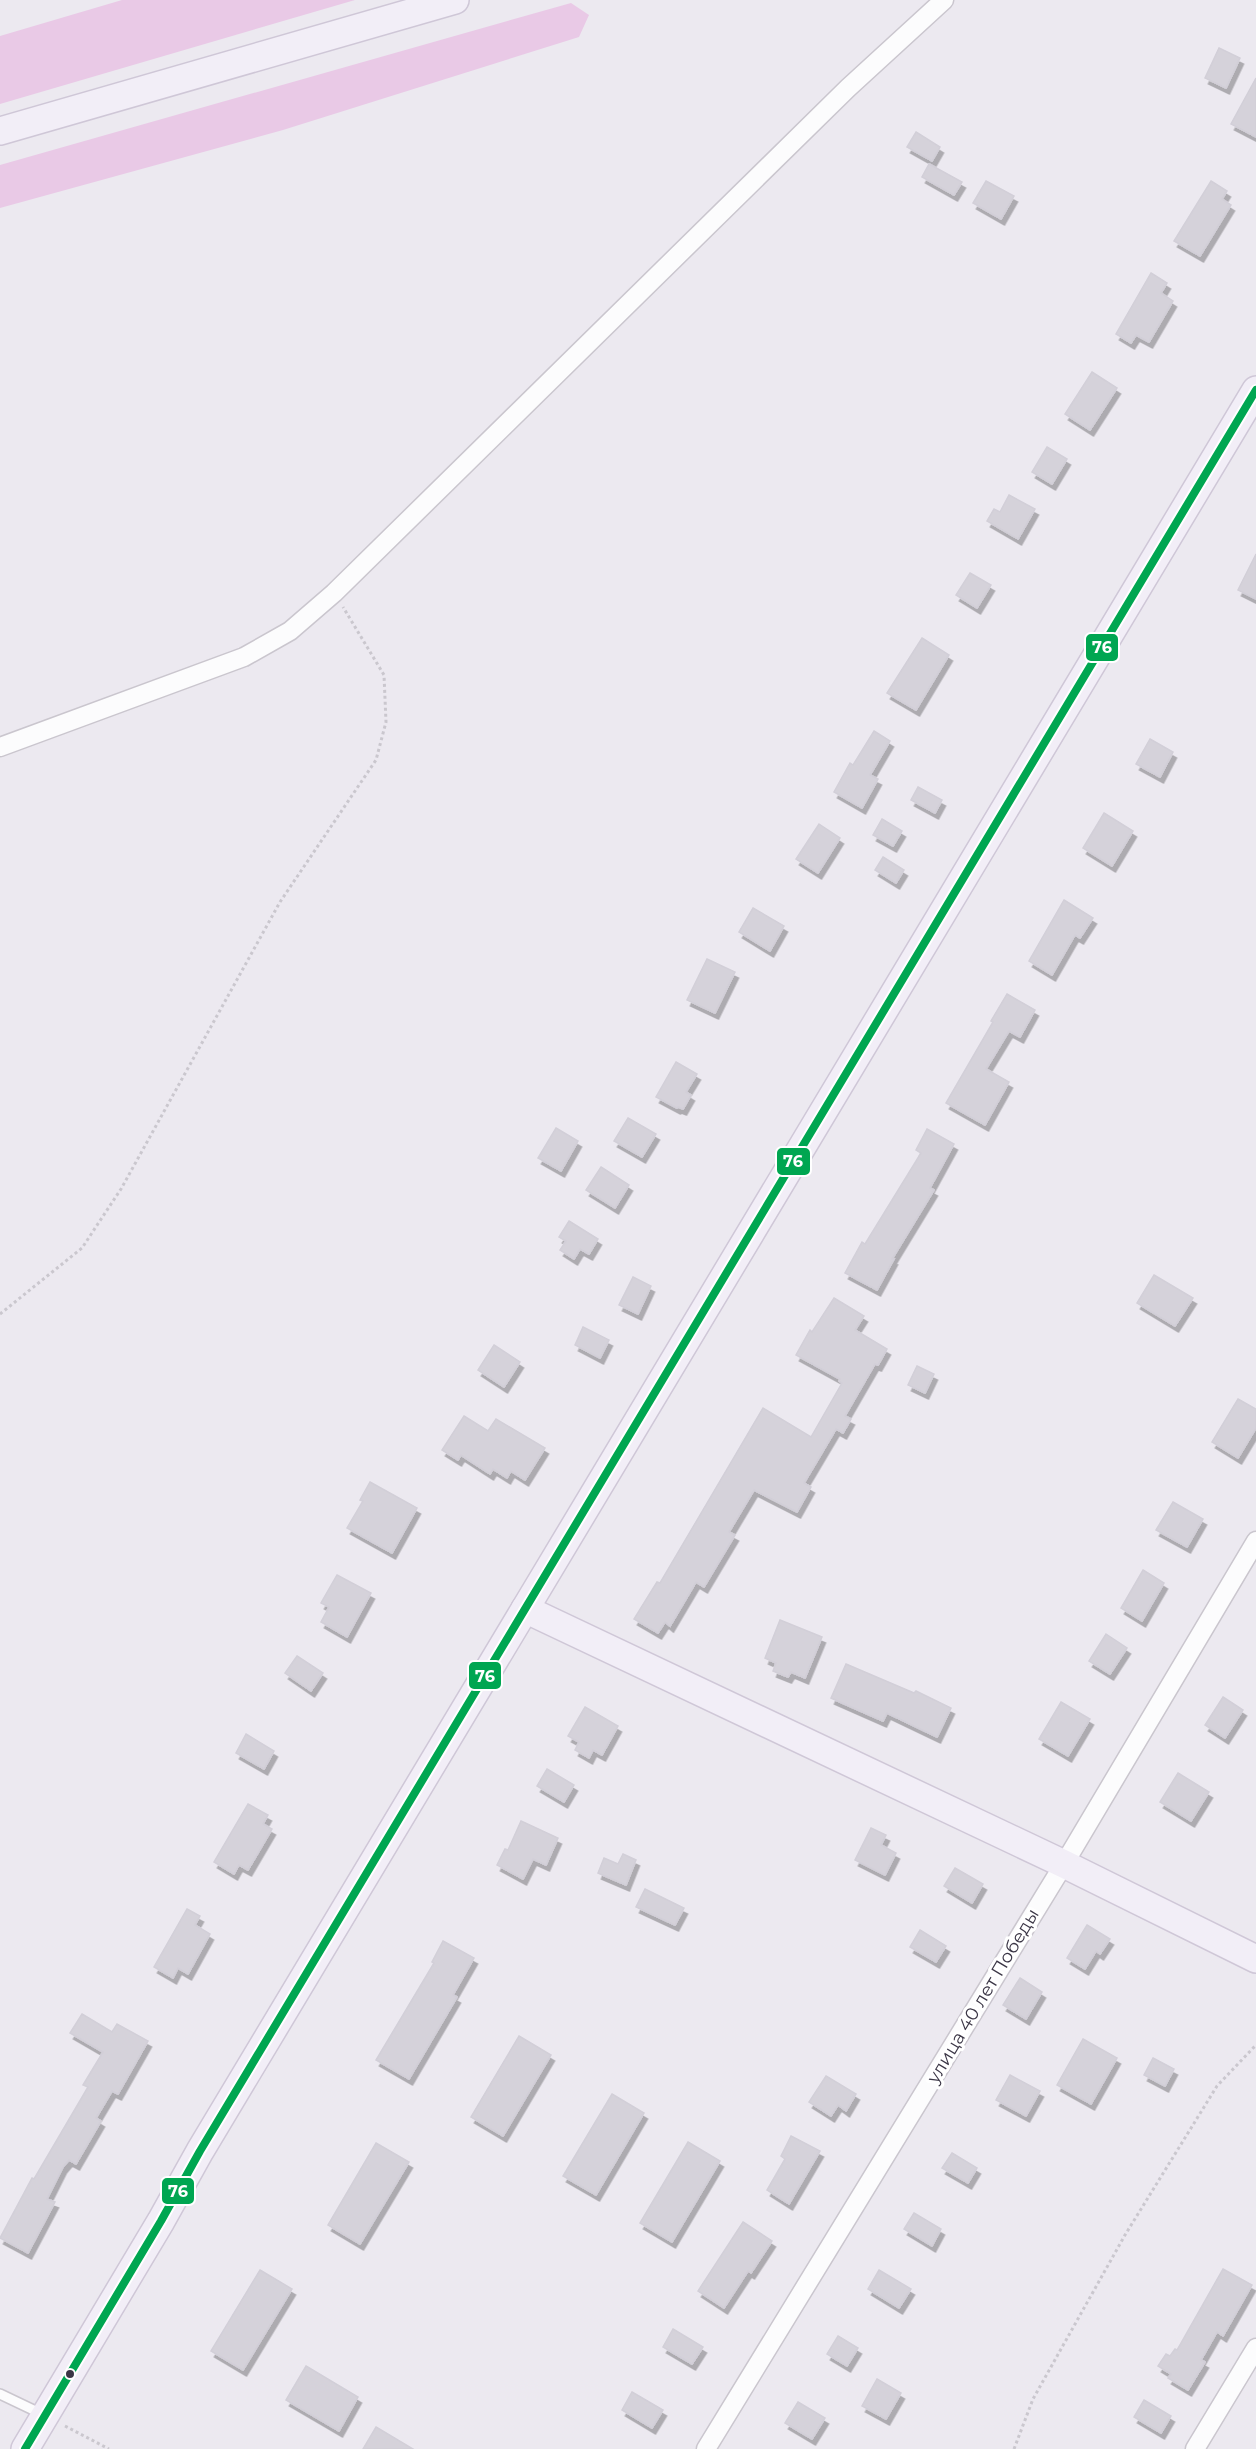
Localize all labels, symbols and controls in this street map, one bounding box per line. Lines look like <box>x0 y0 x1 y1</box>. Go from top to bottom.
line badge: 76 <box>1085 633 1119 662</box>
text: 76 <box>1092 638 1112 657</box>
line badge: 76 <box>776 1147 811 1176</box>
text: 76 <box>783 1152 803 1171</box>
line badge: 76 <box>468 1661 502 1690</box>
text: 76 <box>475 1667 495 1686</box>
street label: улица 40 лет Победы <box>922 1905 1044 2088</box>
line badge: 76 <box>161 2177 195 2205</box>
text: 76 <box>168 2182 188 2201</box>
unlabelled marker <box>64 2368 76 2380</box>

